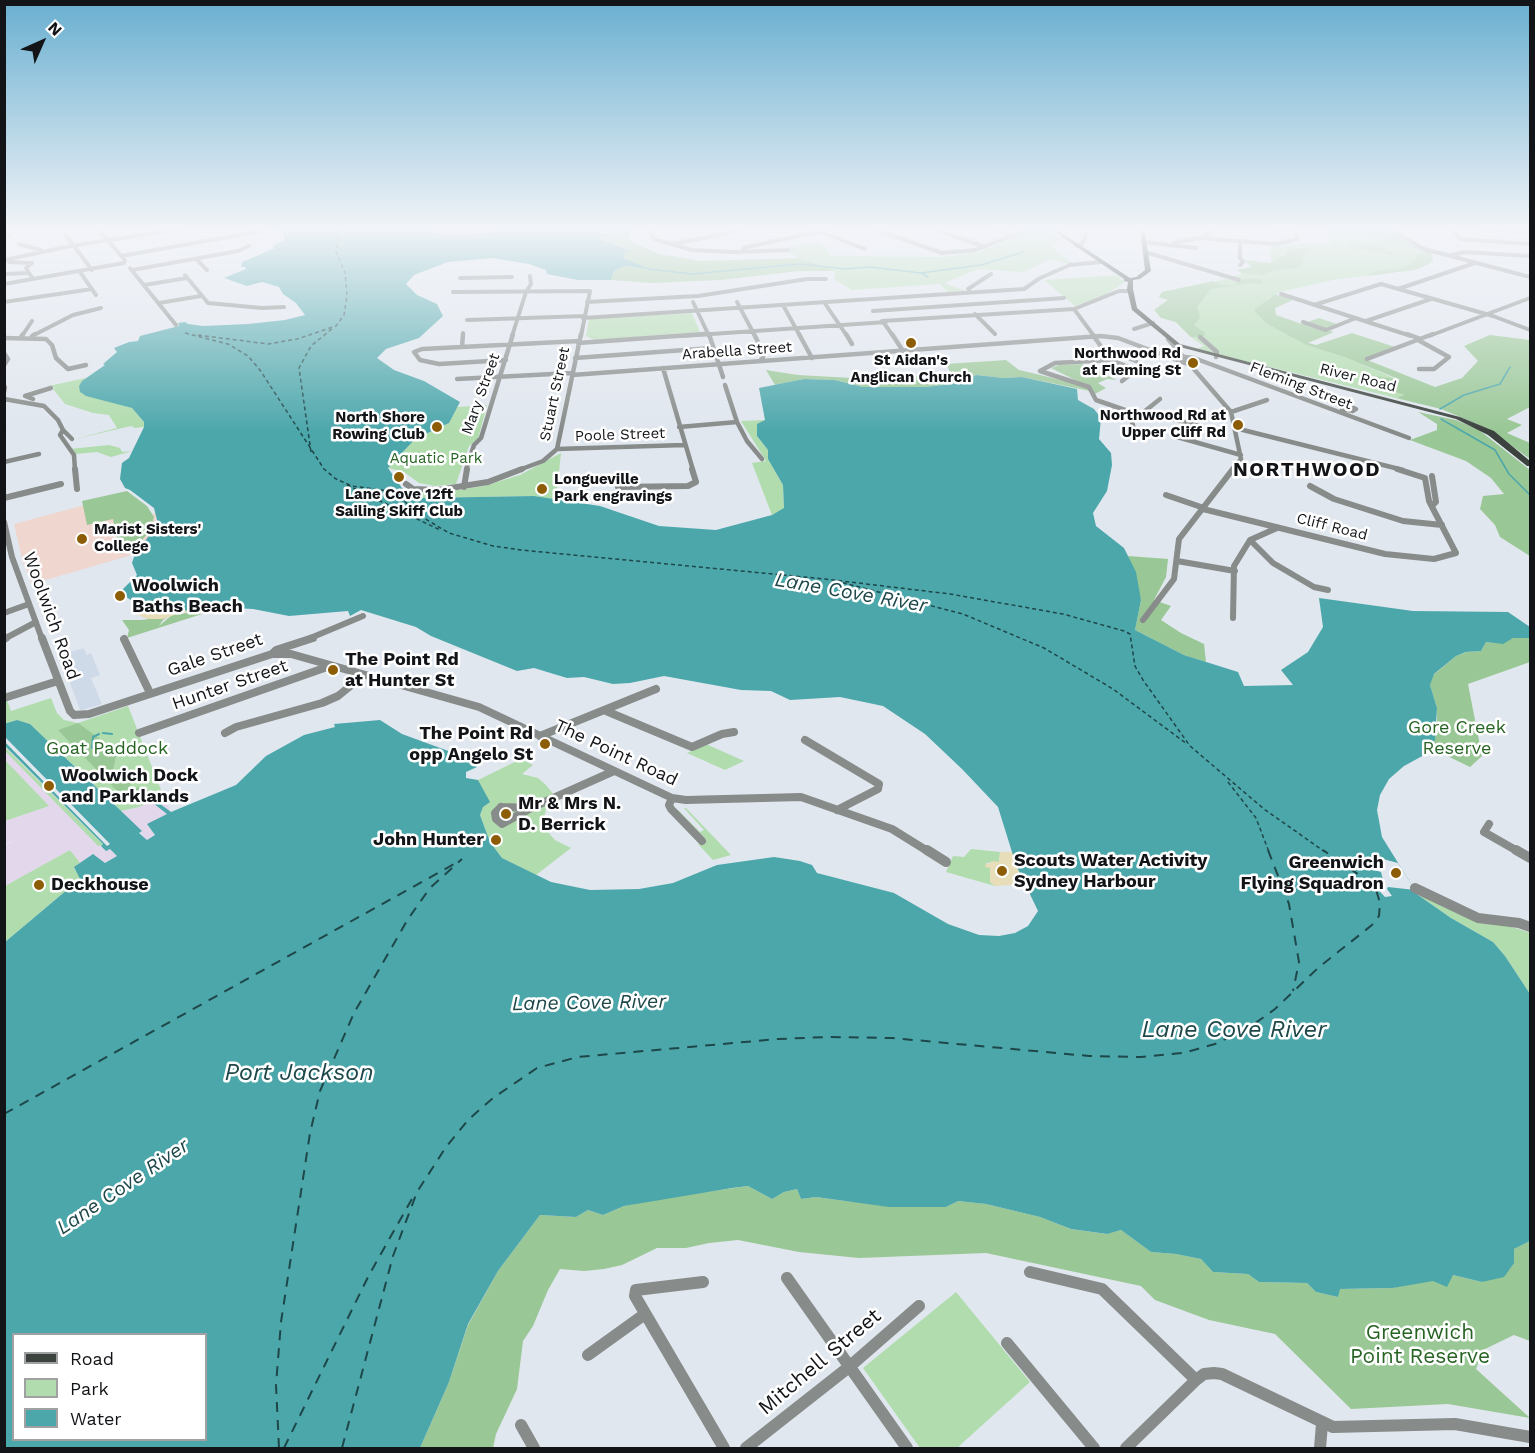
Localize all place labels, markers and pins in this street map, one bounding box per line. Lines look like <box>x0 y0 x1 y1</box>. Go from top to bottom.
marker: St Aidan's Anglican Church <box>904 336 918 350</box>
place label: Northwood Rd at Fleming St <box>1074 345 1181 380</box>
place label: St Aidan's Anglican Church <box>851 352 971 387</box>
marker: Northwood Rd at Fleming St <box>1186 356 1200 370</box>
place label: Northwood Rd at Upper Cliff Rd <box>1100 407 1226 442</box>
place label: North Shore Rowing Club <box>332 409 425 444</box>
marker: Northwood Rd at Upper Cliff Rd <box>1231 418 1245 432</box>
marker: North Shore Rowing Club <box>430 420 444 434</box>
marker: Lane Cove 12ft Sailing Skiff Club <box>392 470 406 484</box>
place label: Longueville Park engravings <box>554 471 672 506</box>
marker: Longueville Park engravings <box>535 482 549 496</box>
place label: Lane Cove 12ft Sailing Skiff Club <box>335 486 463 521</box>
place label: Marist Sisters' College <box>94 521 201 556</box>
marker: Marist Sisters' College <box>75 532 89 546</box>
place label: Woolwich Baths Beach <box>132 575 243 618</box>
marker: Woolwich Baths Beach <box>113 589 127 603</box>
place label: The Point Rd at Hunter St <box>345 649 459 692</box>
marker: The Point Rd at Hunter St <box>326 663 340 677</box>
place label: The Point Rd opp Angelo St <box>409 723 533 766</box>
marker: The Point Rd opp Angelo St <box>538 737 552 751</box>
place label: Woolwich Dock and Parklands <box>61 765 198 808</box>
marker: Woolwich Dock and Parklands <box>42 779 56 793</box>
place label: Mr & Mrs N. D. Berrick <box>518 793 621 836</box>
marker: Mr & Mrs N. D. Berrick <box>499 807 513 821</box>
place label: John Hunter <box>373 829 484 851</box>
marker: John Hunter <box>489 833 503 847</box>
place label: Scouts Water Activity Sydney Harbour <box>1014 850 1207 892</box>
place label: Greenwich Flying Squadron <box>1240 852 1384 894</box>
marker: Scouts Water Activity Sydney Harbour <box>995 864 1009 878</box>
marker: Greenwich Flying Squadron <box>1389 866 1403 880</box>
place label: Deckhouse <box>51 874 149 896</box>
marker: Deckhouse <box>32 878 46 892</box>

